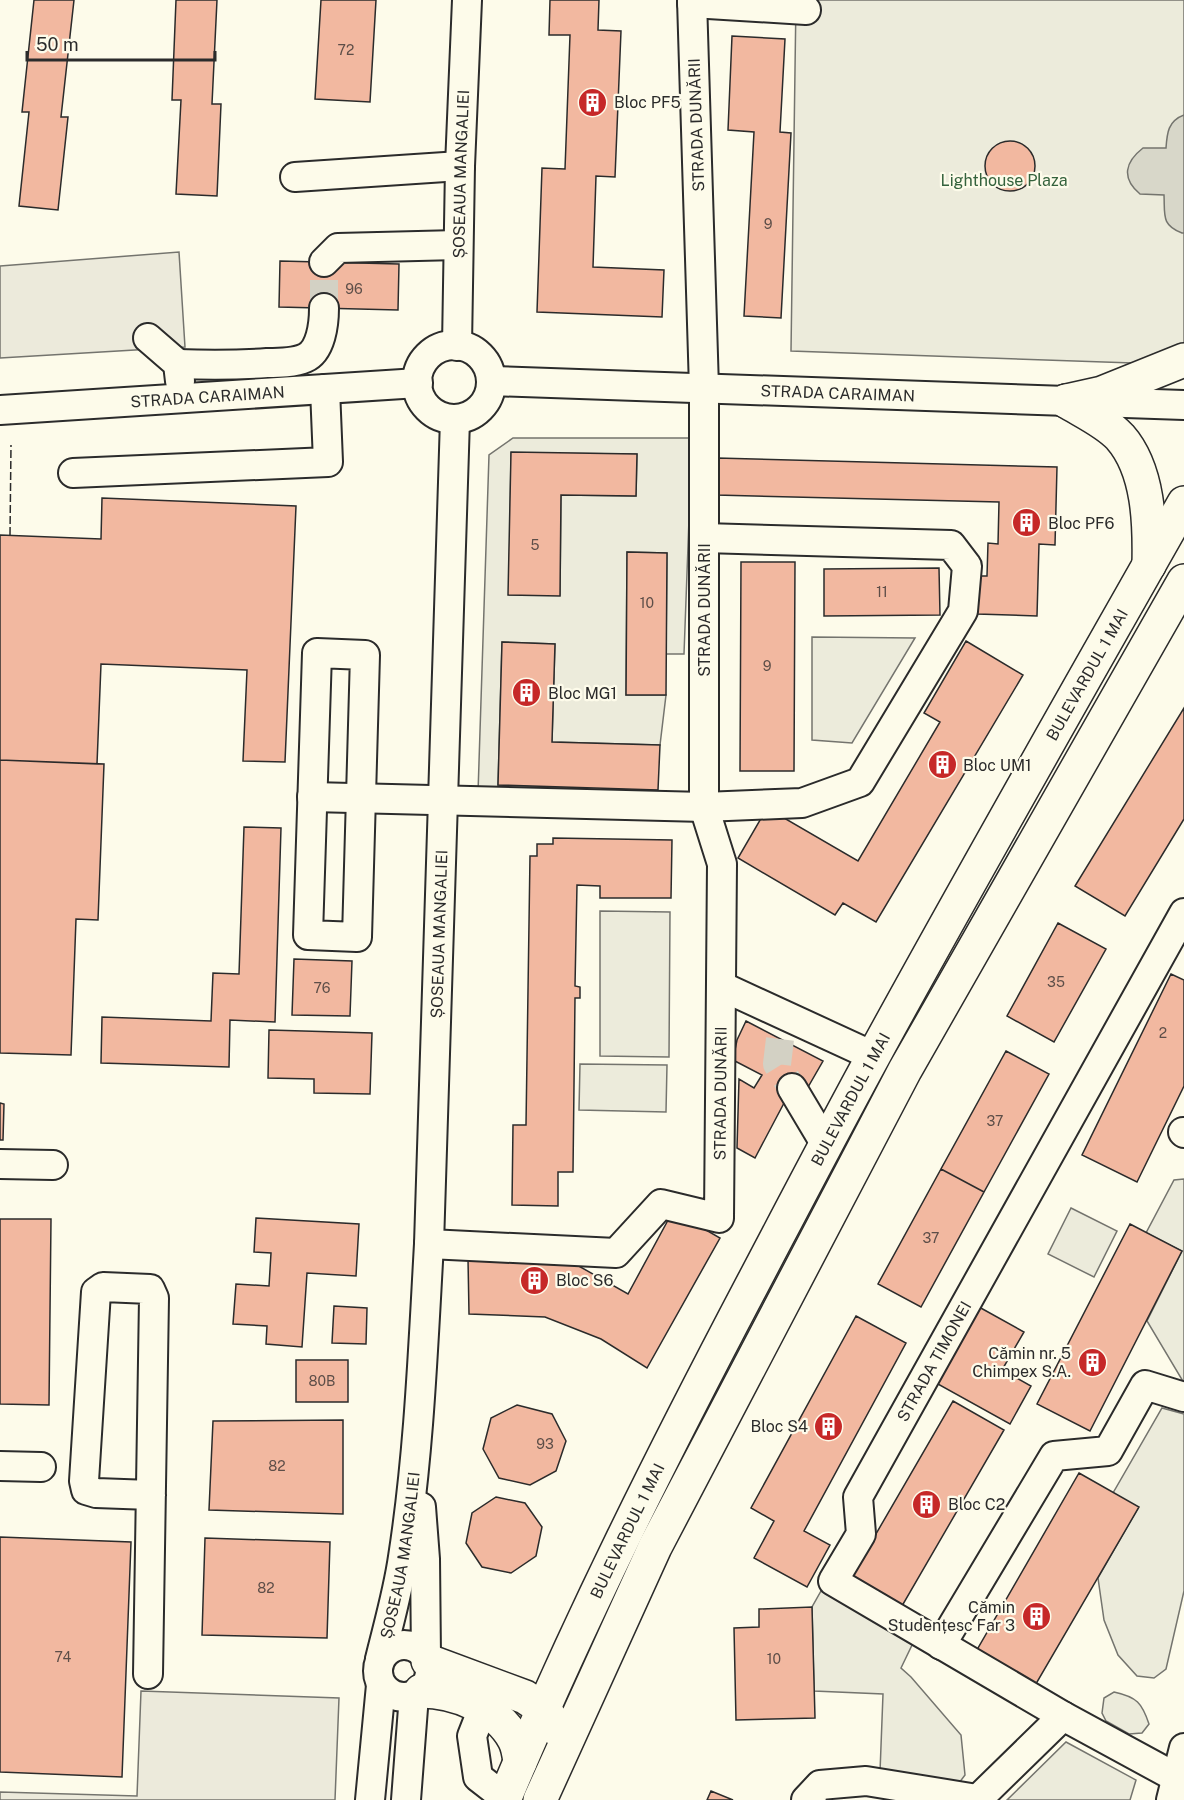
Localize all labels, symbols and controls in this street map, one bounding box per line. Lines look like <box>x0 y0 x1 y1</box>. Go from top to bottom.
scale bar <box>27 24 214 62</box>
text: 50 m <box>36 34 79 55</box>
house number: 72 <box>338 42 354 58</box>
street label: STRADA DUNĂRII <box>685 58 708 192</box>
building icon: Bloc PF5 <box>577 86 609 118</box>
street label: ȘOSEAUA MANGALIEI <box>449 89 473 258</box>
place label: Bloc PF5 <box>614 93 681 112</box>
park label: Lighthouse Plaza <box>940 171 1068 190</box>
house number: 9 <box>764 216 773 232</box>
house number: 96 <box>345 281 363 297</box>
street label: STRADA CARAIMAN <box>760 381 915 406</box>
street label: STRADA CARAIMAN <box>130 383 285 412</box>
building icon: Bloc PF6 <box>1011 507 1043 539</box>
place label: Bloc PF6 <box>1048 514 1114 533</box>
house number: 5 <box>531 537 540 553</box>
street label: STRADA DUNĂRII <box>695 543 714 677</box>
house number: 11 <box>876 584 888 600</box>
house number: 10 <box>640 595 654 611</box>
street label: BULEVARDUL 1 MAI <box>1042 606 1132 744</box>
house number: 9 <box>763 658 772 674</box>
building icon: Bloc MG1 <box>511 677 543 709</box>
place label: Bloc MG1 <box>548 684 617 703</box>
building icon: Bloc UM1 <box>926 749 958 781</box>
place label: Bloc UM1 <box>963 756 1032 775</box>
street label: ȘOSEAUA MANGALIEI <box>427 849 451 1019</box>
house number: 35 <box>1047 974 1065 990</box>
house number: 76 <box>314 980 331 996</box>
house number: 2 <box>1159 1025 1167 1041</box>
street label: STRADA DUNĂRII <box>710 1026 731 1160</box>
street label: BULEVARDUL 1 MAI <box>807 1030 894 1169</box>
house number: 37 <box>987 1113 1003 1129</box>
house number: 37 <box>923 1230 939 1246</box>
building icon: Bloc S6 <box>519 1264 551 1296</box>
place label: Bloc S6 <box>556 1271 613 1290</box>
street label: STRADA TIMONEI <box>893 1298 975 1425</box>
place label: Cămin nr. 5 Chimpex S.A. <box>972 1344 1071 1381</box>
building icon: Cămin nr. 5 Chimpex S.A. <box>1076 1346 1108 1378</box>
house number: 80B <box>309 1373 335 1389</box>
building icon: Bloc S4 <box>813 1410 845 1442</box>
place label: Bloc S4 <box>751 1417 808 1436</box>
house number: 93 <box>536 1436 554 1452</box>
house number: 82 <box>268 1458 286 1474</box>
street label: BULEVARDUL 1 MAI <box>586 1460 669 1602</box>
street label: ȘOSEAUA MANGALIEI <box>377 1471 424 1641</box>
building icon: Bloc C2 <box>911 1488 943 1520</box>
place label: Bloc C2 <box>948 1495 1005 1514</box>
house number: 82 <box>257 1580 275 1596</box>
place label: Cămin Studențesc Far 3 <box>888 1598 1015 1635</box>
building icon: Cămin Studențesc Far 3 <box>1020 1600 1052 1632</box>
house number: 74 <box>55 1649 72 1665</box>
house number: 10 <box>767 1651 781 1667</box>

